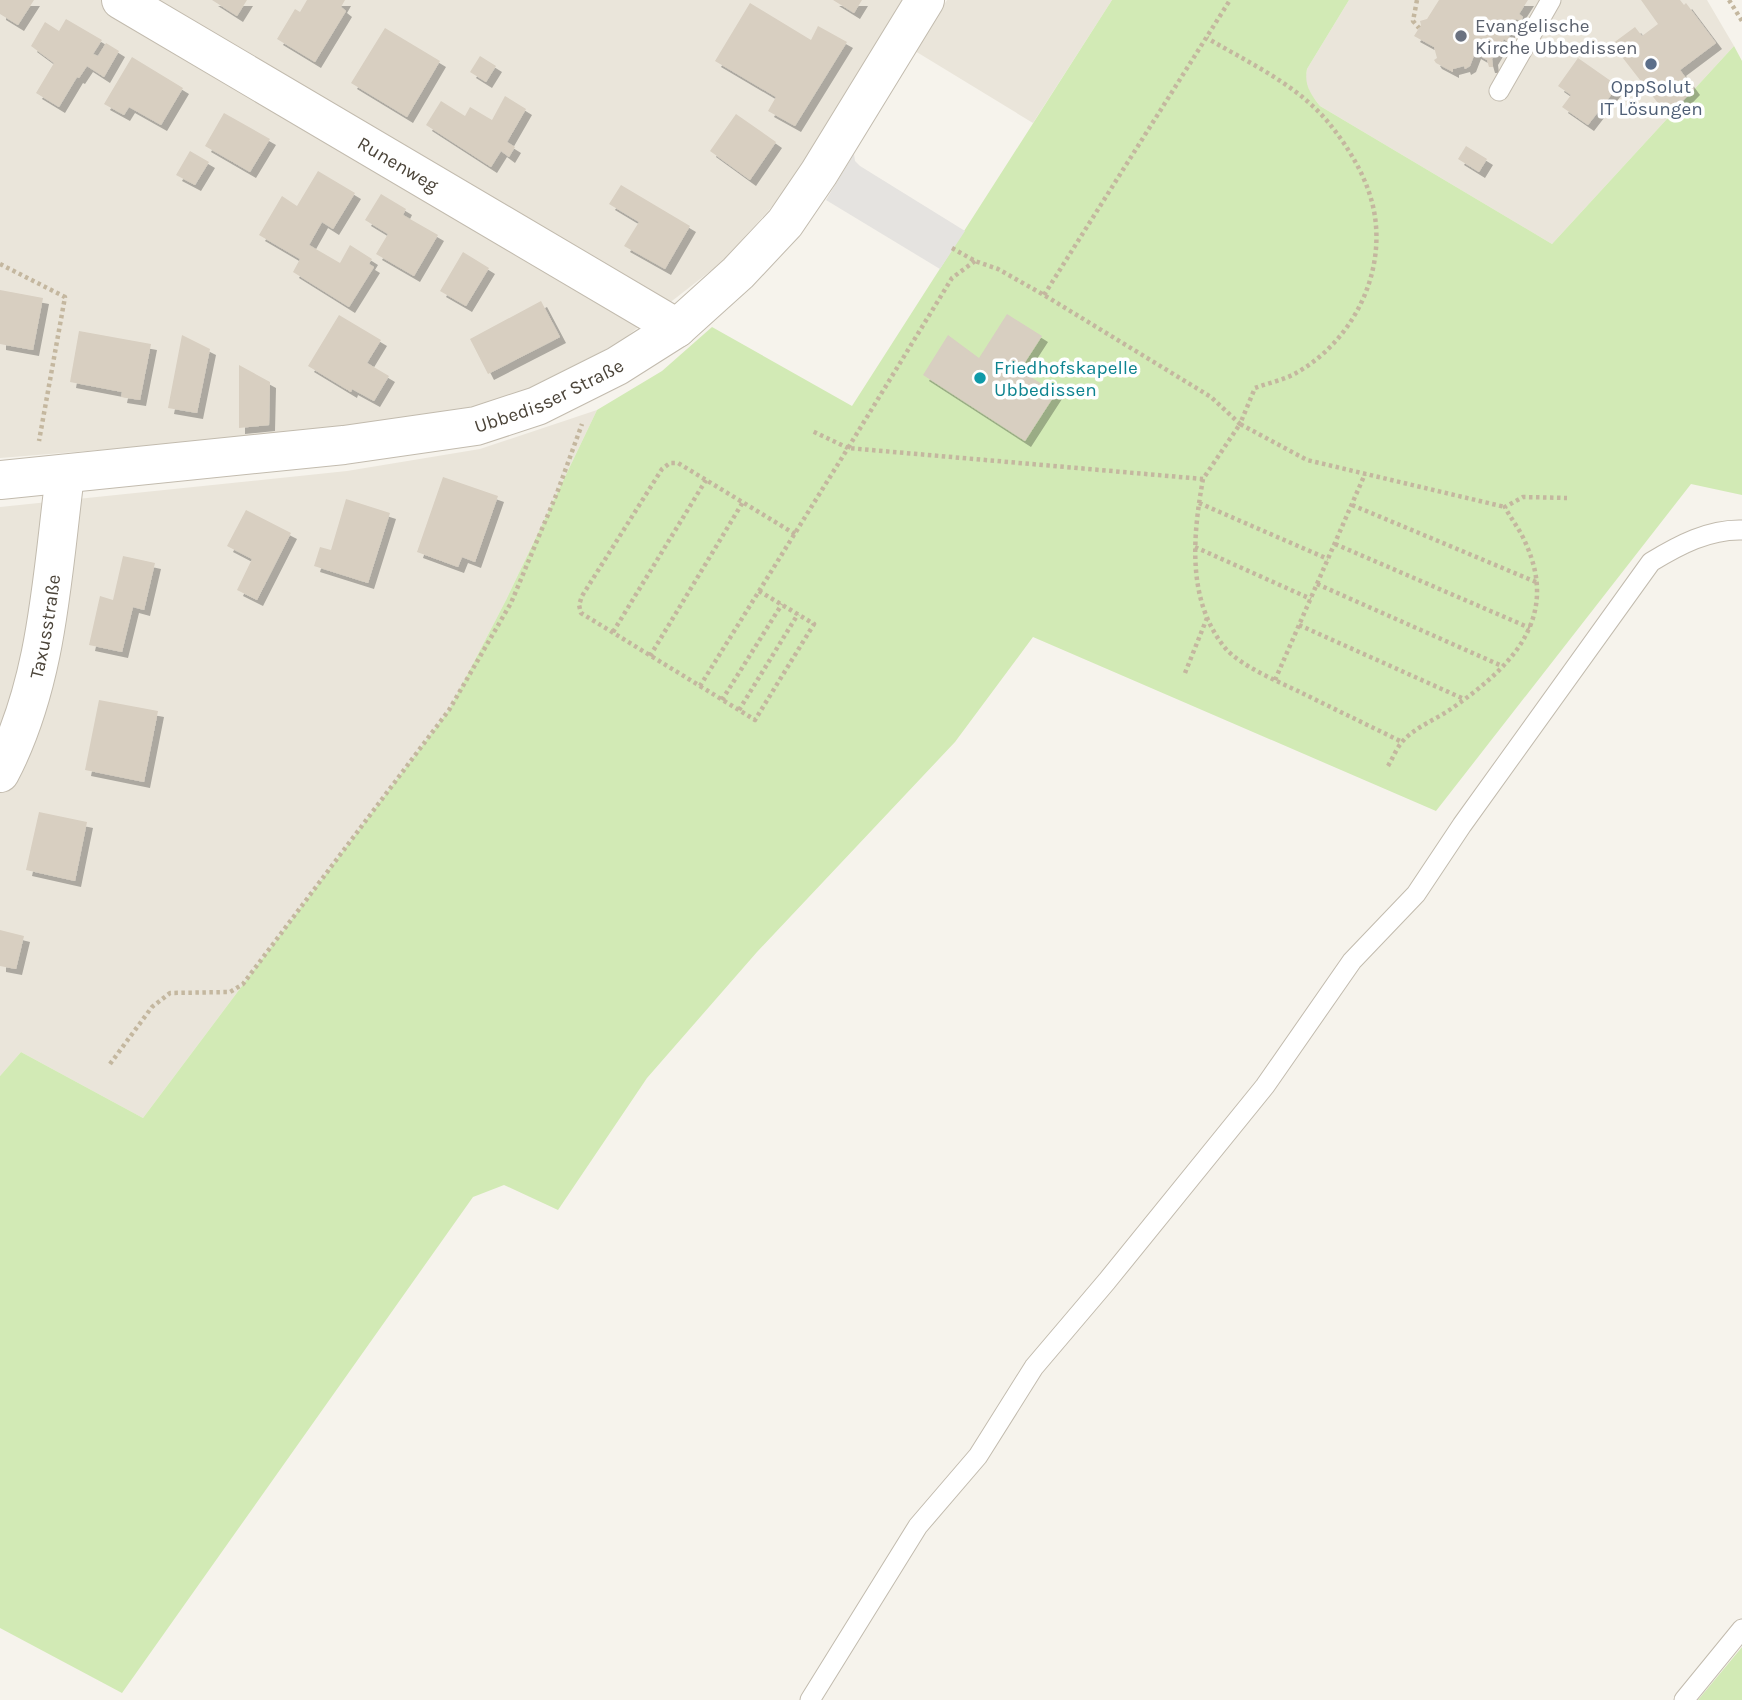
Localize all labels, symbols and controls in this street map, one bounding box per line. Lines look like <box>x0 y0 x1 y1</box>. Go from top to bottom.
place label: Evangelische Kirche Ubbedissen <box>1475 15 1637 59</box>
marker: Evangelische Kirche Ubbedissen <box>1453 28 1469 44</box>
marker: OppSolut IT Lösungen <box>1643 56 1659 72</box>
place label: OppSolut IT Lösungen <box>1599 76 1703 120</box>
street label: Runenweg <box>353 132 442 197</box>
street label: Ubbedisser Straße <box>472 355 628 438</box>
place label: Friedhofskapelle Ubbedissen <box>994 357 1138 401</box>
marker: Friedhofskapelle Ubbedissen <box>972 370 988 386</box>
street label: Taxusstraße <box>25 573 65 681</box>

